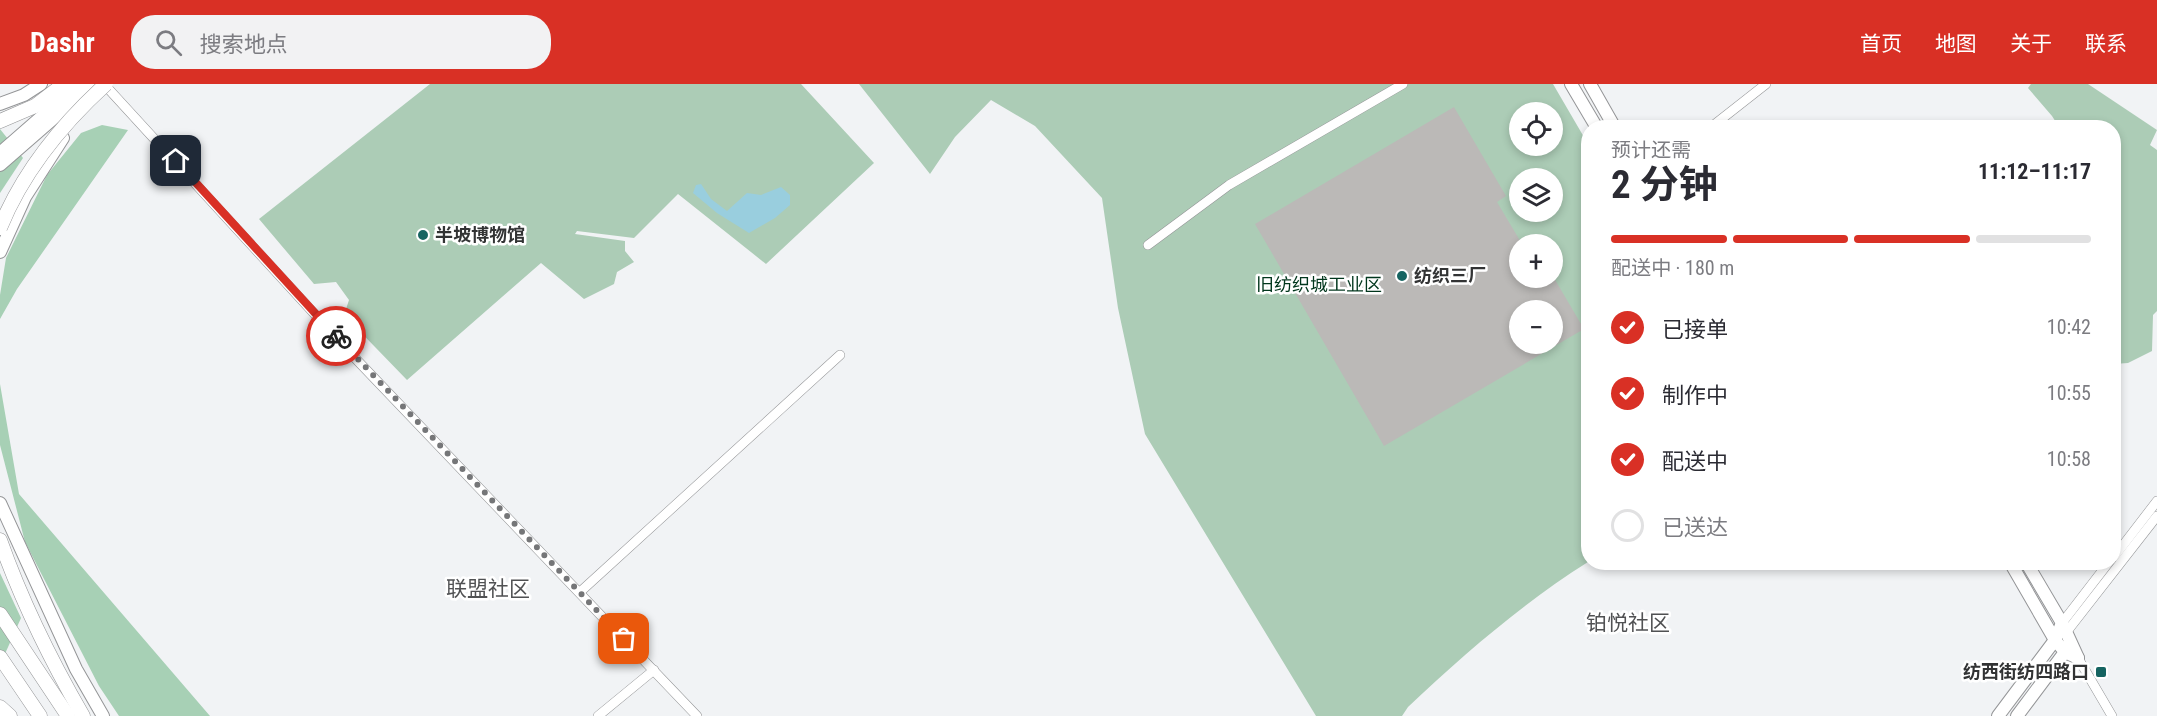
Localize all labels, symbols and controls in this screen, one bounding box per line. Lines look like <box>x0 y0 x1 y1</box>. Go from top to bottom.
search box <box>131 15 551 69</box>
text: Dashr <box>30 26 95 59</box>
icon: search <box>152 26 185 59</box>
text: 搜索地点 <box>200 32 288 57</box>
text: 首页 <box>1860 32 1902 56</box>
text: 地图 <box>1935 32 1977 56</box>
text: 关于 <box>2010 32 2052 56</box>
text: 联系 <box>2085 32 2127 56</box>
map controls <box>1509 102 1563 354</box>
button: locate <box>1509 102 1563 156</box>
pin <box>150 135 201 186</box>
text: 预计还需 <box>1611 138 1691 162</box>
icon: home <box>159 144 192 177</box>
text: 11:12–11:17 <box>1978 159 2091 184</box>
text: 2 分钟 <box>1611 162 1718 208</box>
button: layers <box>1509 168 1563 222</box>
place label: 半坡博物馆 <box>435 224 525 245</box>
marker: 半坡博物馆 <box>416 228 430 242</box>
button: + <box>1509 234 1563 288</box>
text: 配送中 · 180 m <box>1611 256 1734 280</box>
place label: 纺织三厂 <box>1414 265 1486 286</box>
marker: 纺织三厂 <box>1395 269 1409 283</box>
park label: 旧纺织城工业区 <box>1256 274 1382 295</box>
button: − <box>1509 300 1563 354</box>
courier <box>306 306 366 366</box>
icon: check <box>1611 311 1644 344</box>
text: 10:42 <box>2047 315 2091 339</box>
text: 已接单 <box>1662 317 1728 342</box>
icon: bike <box>320 320 353 353</box>
icon: check <box>1611 377 1644 410</box>
text: 10:55 <box>2047 381 2091 405</box>
text: 制作中 <box>1662 383 1728 408</box>
icon: check <box>1611 443 1644 476</box>
text: 10:58 <box>2047 447 2091 471</box>
text: 配送中 <box>1662 449 1728 474</box>
text: 已送达 <box>1662 515 1728 540</box>
district label: 联盟社区 <box>446 577 530 601</box>
district label: 铂悦社区 <box>1586 611 1670 635</box>
pin <box>598 613 649 664</box>
icon: bag <box>607 622 640 655</box>
place label: 纺西街纺四路口 <box>1963 661 2089 682</box>
marker: 纺西街纺四路口 <box>2094 665 2108 679</box>

